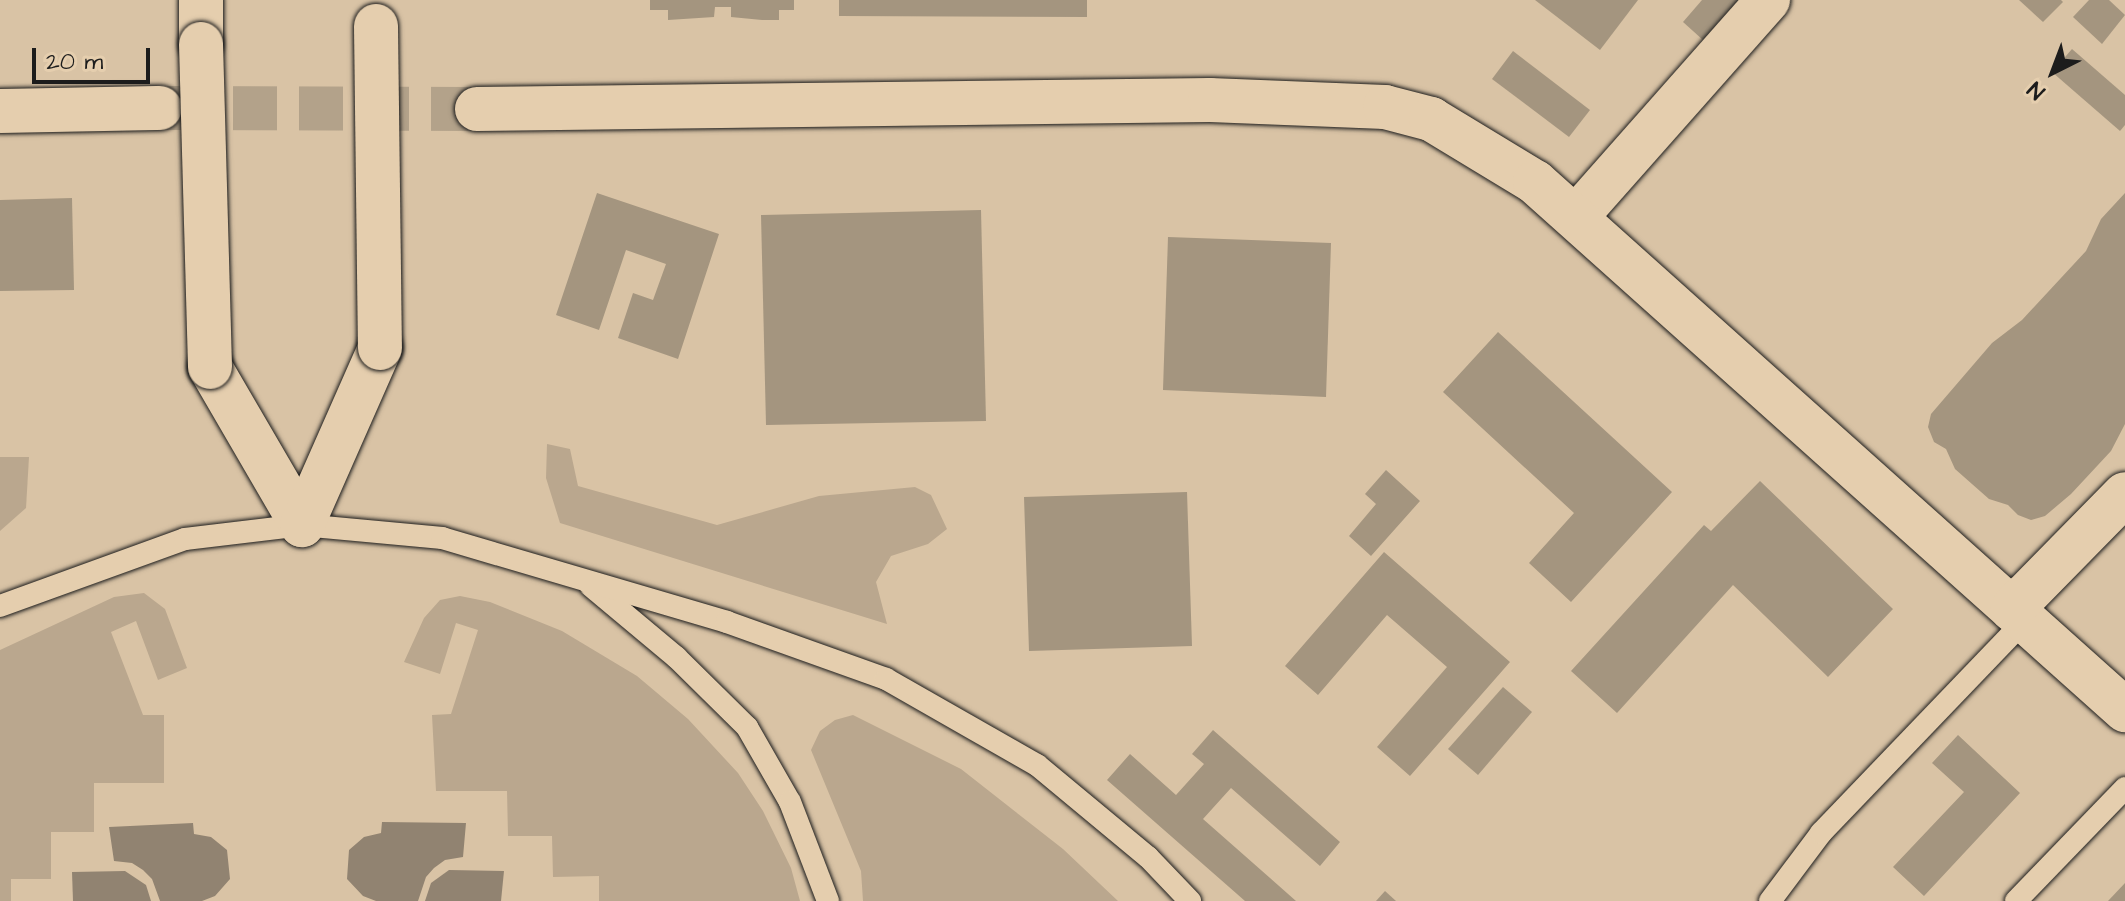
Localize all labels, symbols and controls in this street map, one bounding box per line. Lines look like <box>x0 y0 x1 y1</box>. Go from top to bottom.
scale bar <box>36 32 154 82</box>
north arrow <box>2013 32 2093 112</box>
text: 20 m <box>46 45 103 79</box>
text: N <box>2021 74 2052 106</box>

